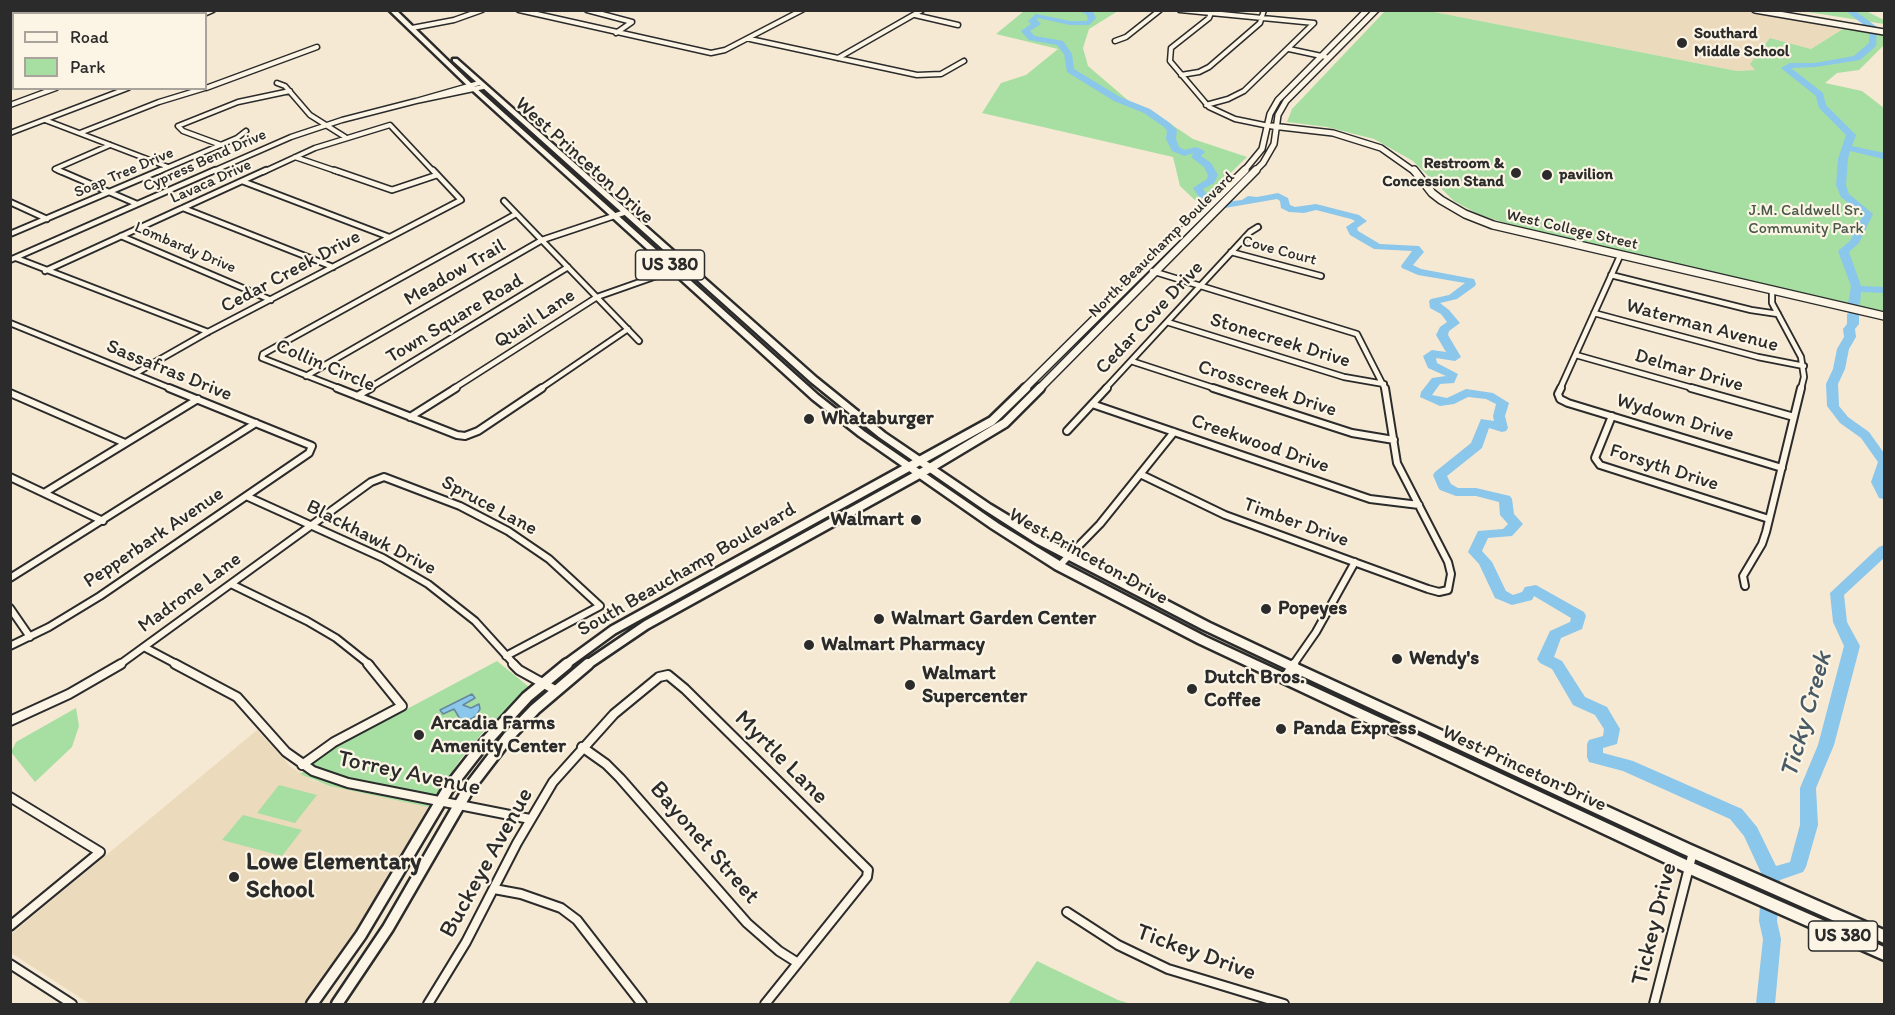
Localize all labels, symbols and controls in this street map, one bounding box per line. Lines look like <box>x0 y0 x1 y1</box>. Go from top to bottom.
legend <box>12 12 207 90</box>
place label: Southard Middle School <box>1694 24 1789 62</box>
text: Road <box>70 26 109 48</box>
marker: Southard Middle School <box>1675 36 1689 50</box>
text: Park <box>70 56 105 78</box>
street label: West Princeton Drive <box>510 92 658 230</box>
street label: Cypress Bend Drive <box>141 125 269 197</box>
street label: Soap Tree Drive <box>71 143 177 203</box>
place label: Restroom & Concession Stand <box>1382 154 1504 192</box>
street label: Lavaca Drive <box>167 156 255 208</box>
place label: pavilion <box>1559 165 1613 185</box>
marker: Restroom & Concession Stand <box>1509 166 1523 180</box>
street label: North Beauchamp Boulevard <box>1085 168 1239 322</box>
marker: pavilion <box>1540 168 1554 182</box>
park label: J.M. Caldwell Sr. Community Park <box>1748 201 1864 239</box>
street label: West College Street <box>1504 206 1640 254</box>
street label: Lombardy Drive <box>131 218 239 278</box>
street label: Cedar Creek Drive <box>217 225 365 319</box>
street label: Cove Court <box>1240 232 1318 270</box>
street label: Meadow Trail <box>400 234 510 312</box>
road number: US 380 <box>636 250 704 280</box>
street label: Cedar Cove Drive <box>1091 256 1209 380</box>
street label: Town Square Road <box>382 269 528 369</box>
street label: Quail Lane <box>490 284 580 354</box>
street label: Waterman Avenue <box>1623 294 1781 358</box>
street label: Stonecreek Drive <box>1207 308 1353 374</box>
street label: Collin Circle <box>272 334 378 398</box>
street label: Sassafras Drive <box>103 335 235 407</box>
street label: Delmar Drive <box>1632 344 1746 398</box>
street label: Crosscreek Drive <box>1194 355 1340 423</box>
street label: Wydown Drive <box>1613 389 1737 447</box>
place label: Whataburger <box>821 407 934 431</box>
street label: Creekwood Drive <box>1188 409 1332 479</box>
marker: Whataburger <box>802 412 816 426</box>
street label: Forsyth Drive <box>1606 439 1722 497</box>
street label: Spruce Lane <box>437 471 541 541</box>
street label: Pepperbark Avenue <box>79 482 229 594</box>
street label: Timber Drive <box>1240 493 1352 553</box>
street label: Blackhawk Drive <box>302 495 440 581</box>
street label: South Beauchamp Boulevard <box>574 498 800 642</box>
street label: West Princeton Drive <box>1004 503 1172 611</box>
place label: Walmart <box>830 508 904 532</box>
marker: Walmart <box>909 513 923 527</box>
street label: Madrone Lane <box>134 548 246 638</box>
place label: Popeyes <box>1278 597 1347 621</box>
marker: Popeyes <box>1259 602 1273 616</box>
place label: Walmart Garden Center <box>891 607 1096 631</box>
marker: Walmart Garden Center <box>872 612 886 626</box>
place label: Walmart Pharmacy <box>821 633 985 657</box>
marker: Walmart Pharmacy <box>802 638 816 652</box>
place label: Wendy's <box>1409 647 1479 671</box>
water label: Ticky Creek <box>1774 648 1840 782</box>
marker: Wendy's <box>1390 652 1404 666</box>
place label: Walmart Supercenter <box>922 662 1027 709</box>
place label: Dutch Bros. Coffee <box>1204 666 1305 713</box>
marker: Walmart Supercenter <box>903 678 917 692</box>
marker: Dutch Bros. Coffee <box>1185 682 1199 696</box>
street label: Myrtle Lane <box>728 705 834 811</box>
place label: Arcadia Farms Amenity Center <box>431 712 566 759</box>
place label: Panda Express <box>1293 717 1416 741</box>
street label: West Princeton Drive <box>1438 720 1610 818</box>
marker: Panda Express <box>1274 722 1288 736</box>
marker: Arcadia Farms Amenity Center <box>412 728 426 742</box>
street label: Torrey Avenue <box>335 745 483 803</box>
street label: Bayonet Street <box>643 776 765 910</box>
street label: Buckeye Avenue <box>434 783 540 943</box>
place label: Lowe Elementary School <box>246 849 421 905</box>
street label: Tickey Drive <box>1626 860 1684 988</box>
marker: Lowe Elementary School <box>227 870 241 884</box>
street label: Tickey Drive <box>1132 918 1260 988</box>
road number: US 380 <box>1808 921 1878 951</box>

